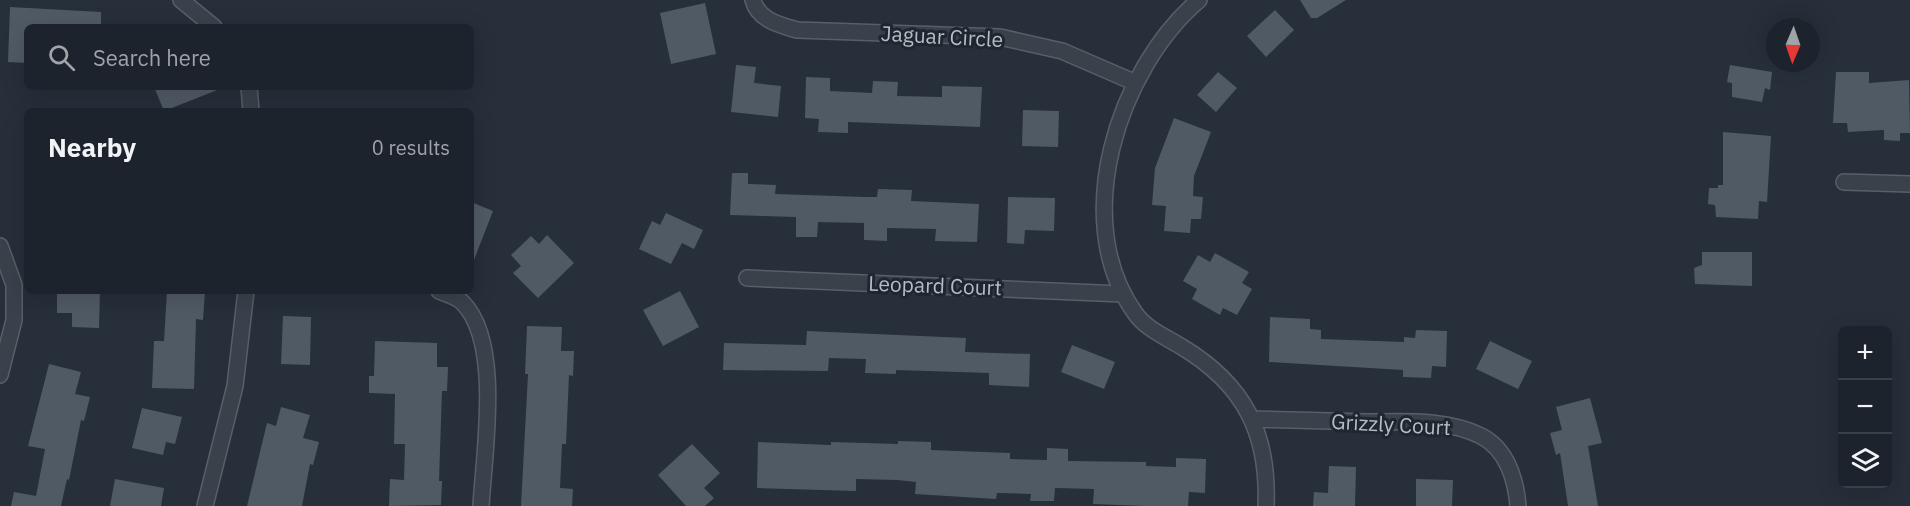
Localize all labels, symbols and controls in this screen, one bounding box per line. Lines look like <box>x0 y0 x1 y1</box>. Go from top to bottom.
north arrow <box>1766 18 1820 72</box>
street label: Jaguar Circle <box>880 19 1004 53</box>
search box <box>24 24 474 90</box>
icon: search <box>45 41 78 74</box>
text: Search here <box>93 43 211 72</box>
text: Nearby <box>48 130 136 164</box>
text: 0 results <box>372 134 450 161</box>
street label: Leopard Court <box>868 269 1002 301</box>
map controls <box>1838 326 1892 488</box>
button: + <box>1838 326 1892 380</box>
button: − <box>1838 380 1892 434</box>
street label: Grizzly Court <box>1330 407 1452 441</box>
button: layers <box>1838 434 1892 488</box>

